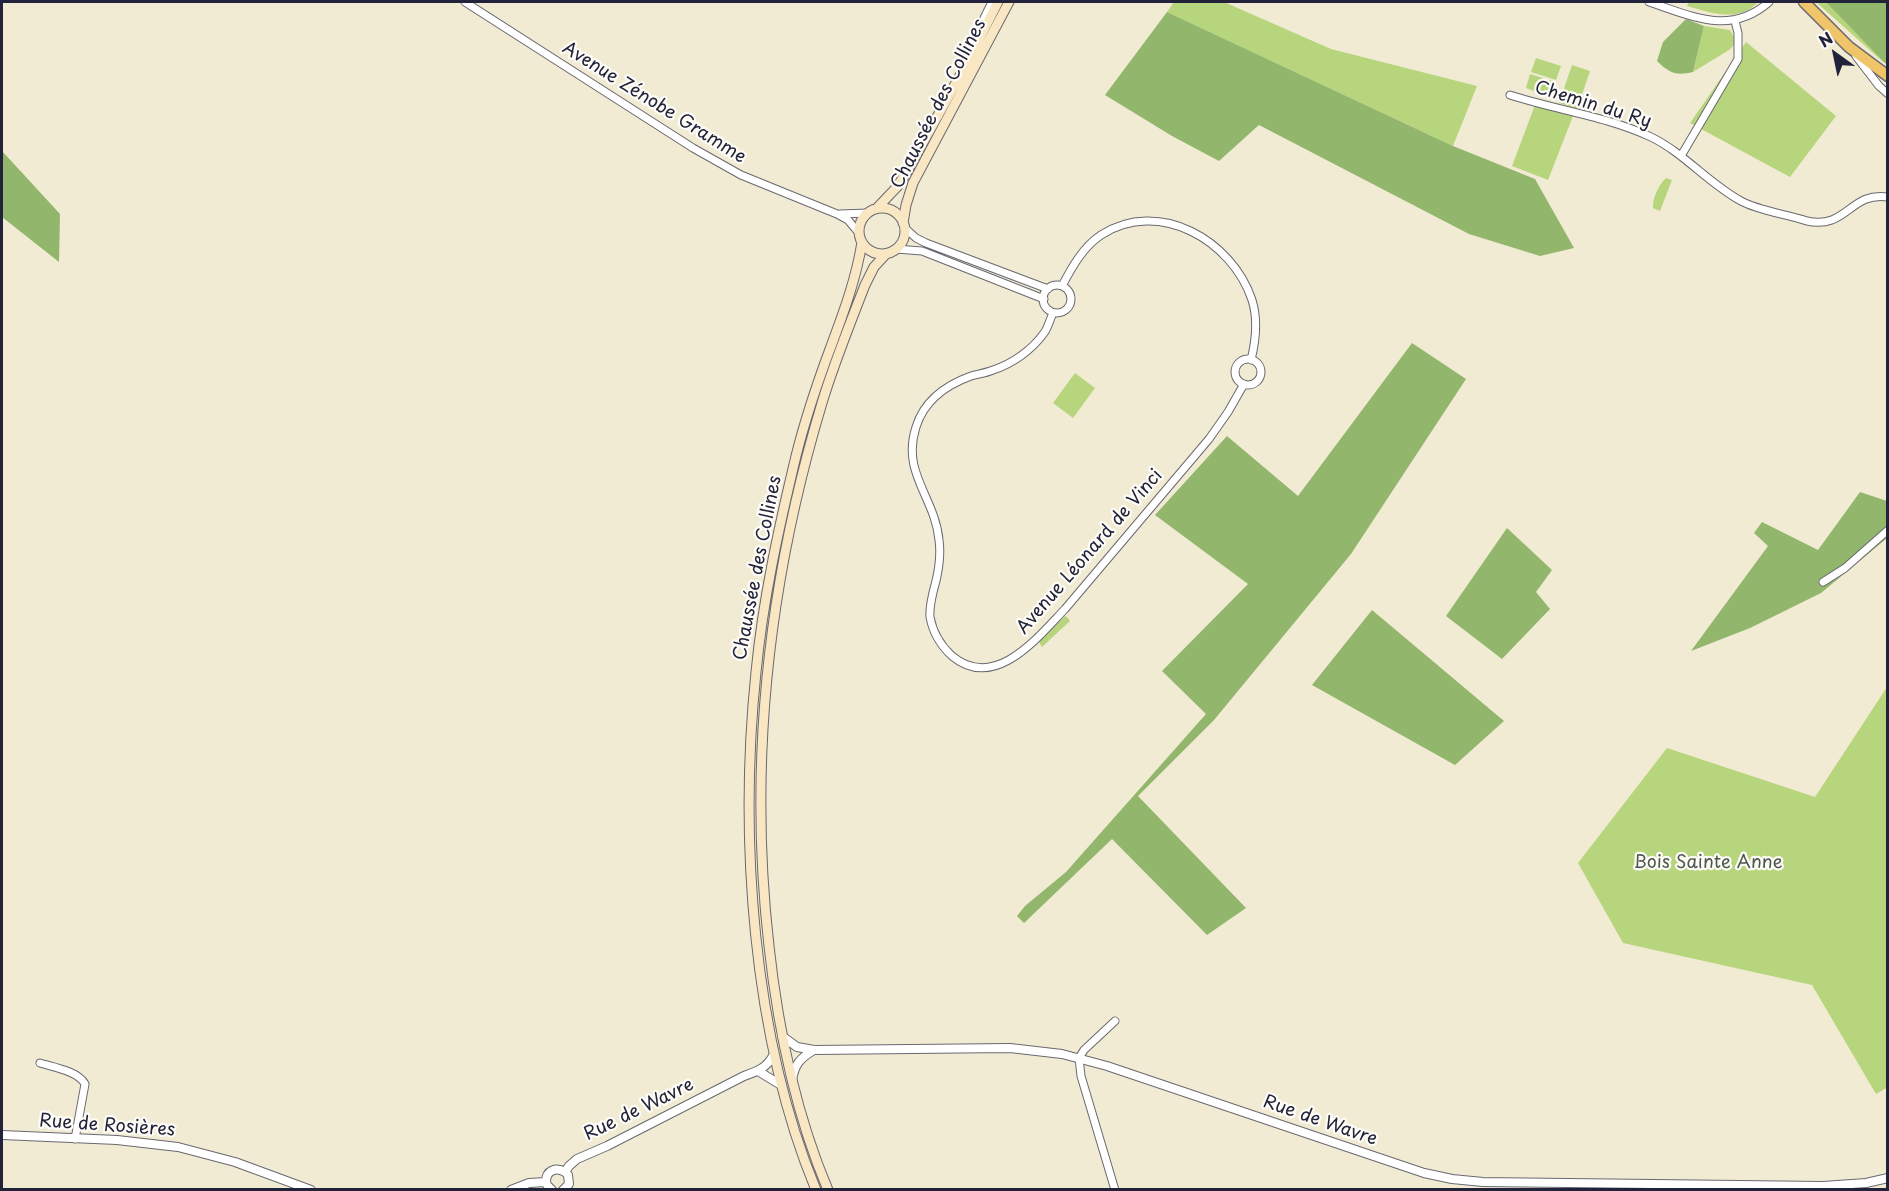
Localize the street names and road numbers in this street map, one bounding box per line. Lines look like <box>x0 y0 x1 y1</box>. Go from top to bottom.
street label: Chaussée des Collines <box>887 16 991 192</box>
street label: Avenue Zénobe Gramme <box>558 38 750 168</box>
street label: Chemin du Ry <box>1532 77 1654 133</box>
street label: Avenue Léonard de Vinci <box>1013 465 1167 639</box>
street label: Chaussée des Collines <box>730 474 786 662</box>
street label: Rue de Wavre <box>581 1074 697 1146</box>
street label: Rue de Wavre <box>1260 1091 1380 1151</box>
street label: Rue de Rosières <box>38 1110 176 1142</box>

